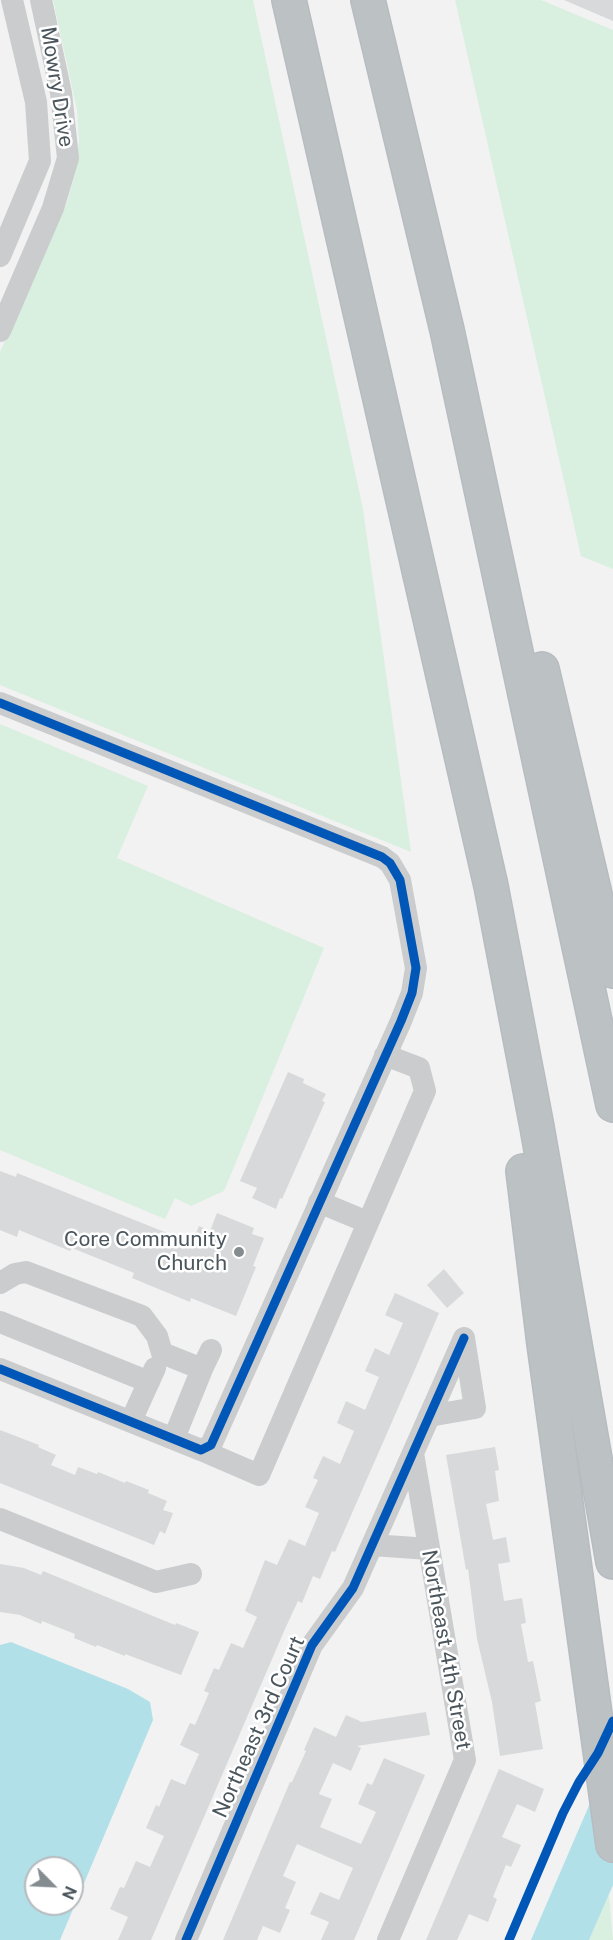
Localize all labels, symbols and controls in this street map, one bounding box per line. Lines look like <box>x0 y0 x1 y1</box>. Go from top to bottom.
street label: Mowry Drive <box>35 25 79 149</box>
place label: Core Community Church <box>64 1227 227 1277</box>
marker: Core Community Church <box>232 1245 246 1259</box>
street label: Northeast 4th Street <box>416 1548 476 1752</box>
street label: Northeast 3rd Court <box>208 1632 310 1822</box>
north arrow <box>24 1856 84 1916</box>
text: N <box>58 1883 80 1902</box>

